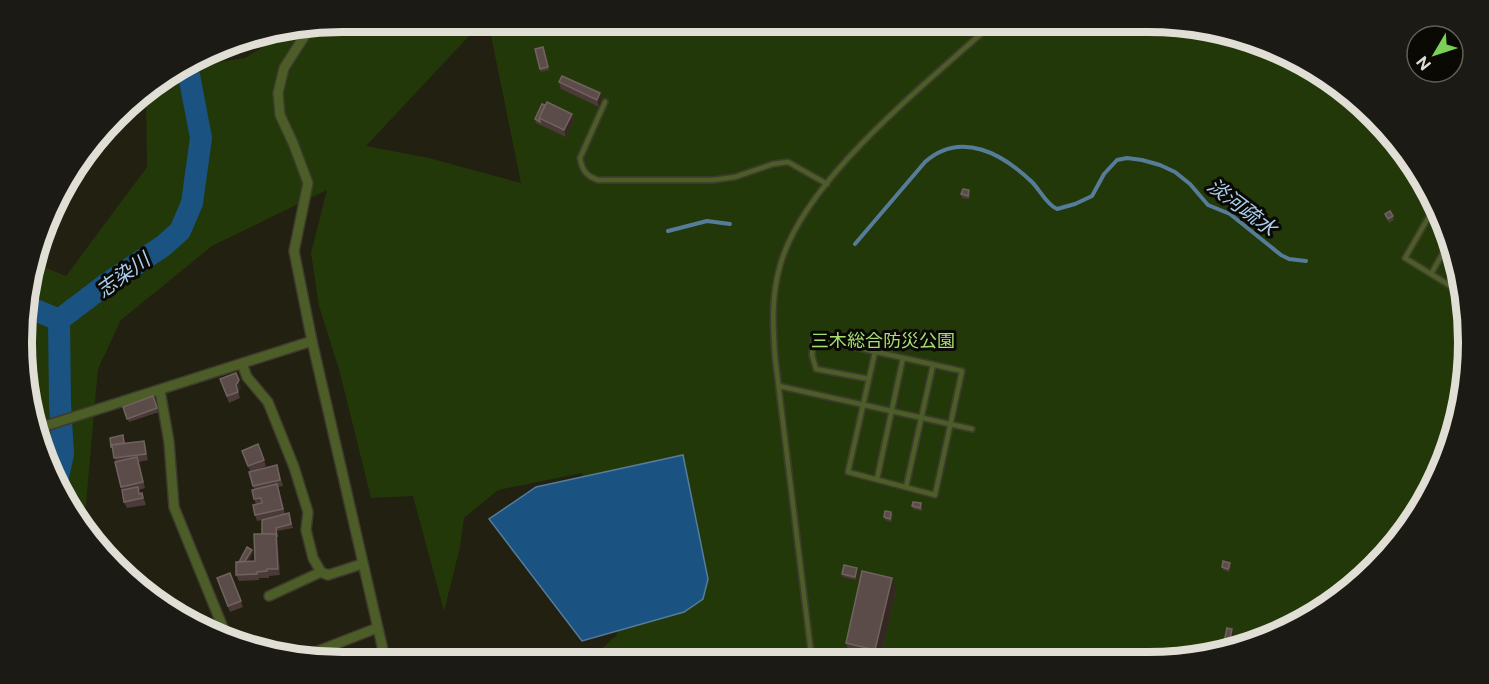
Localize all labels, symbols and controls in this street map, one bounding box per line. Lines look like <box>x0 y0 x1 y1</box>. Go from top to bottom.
north arrow <box>1405 24 1465 84</box>
text: N <box>1412 52 1435 74</box>
water label: 淡河疏水 <box>1203 173 1283 242</box>
water label: 志染川 <box>92 246 156 302</box>
park label: 三木総合防災公園 <box>811 330 955 351</box>

